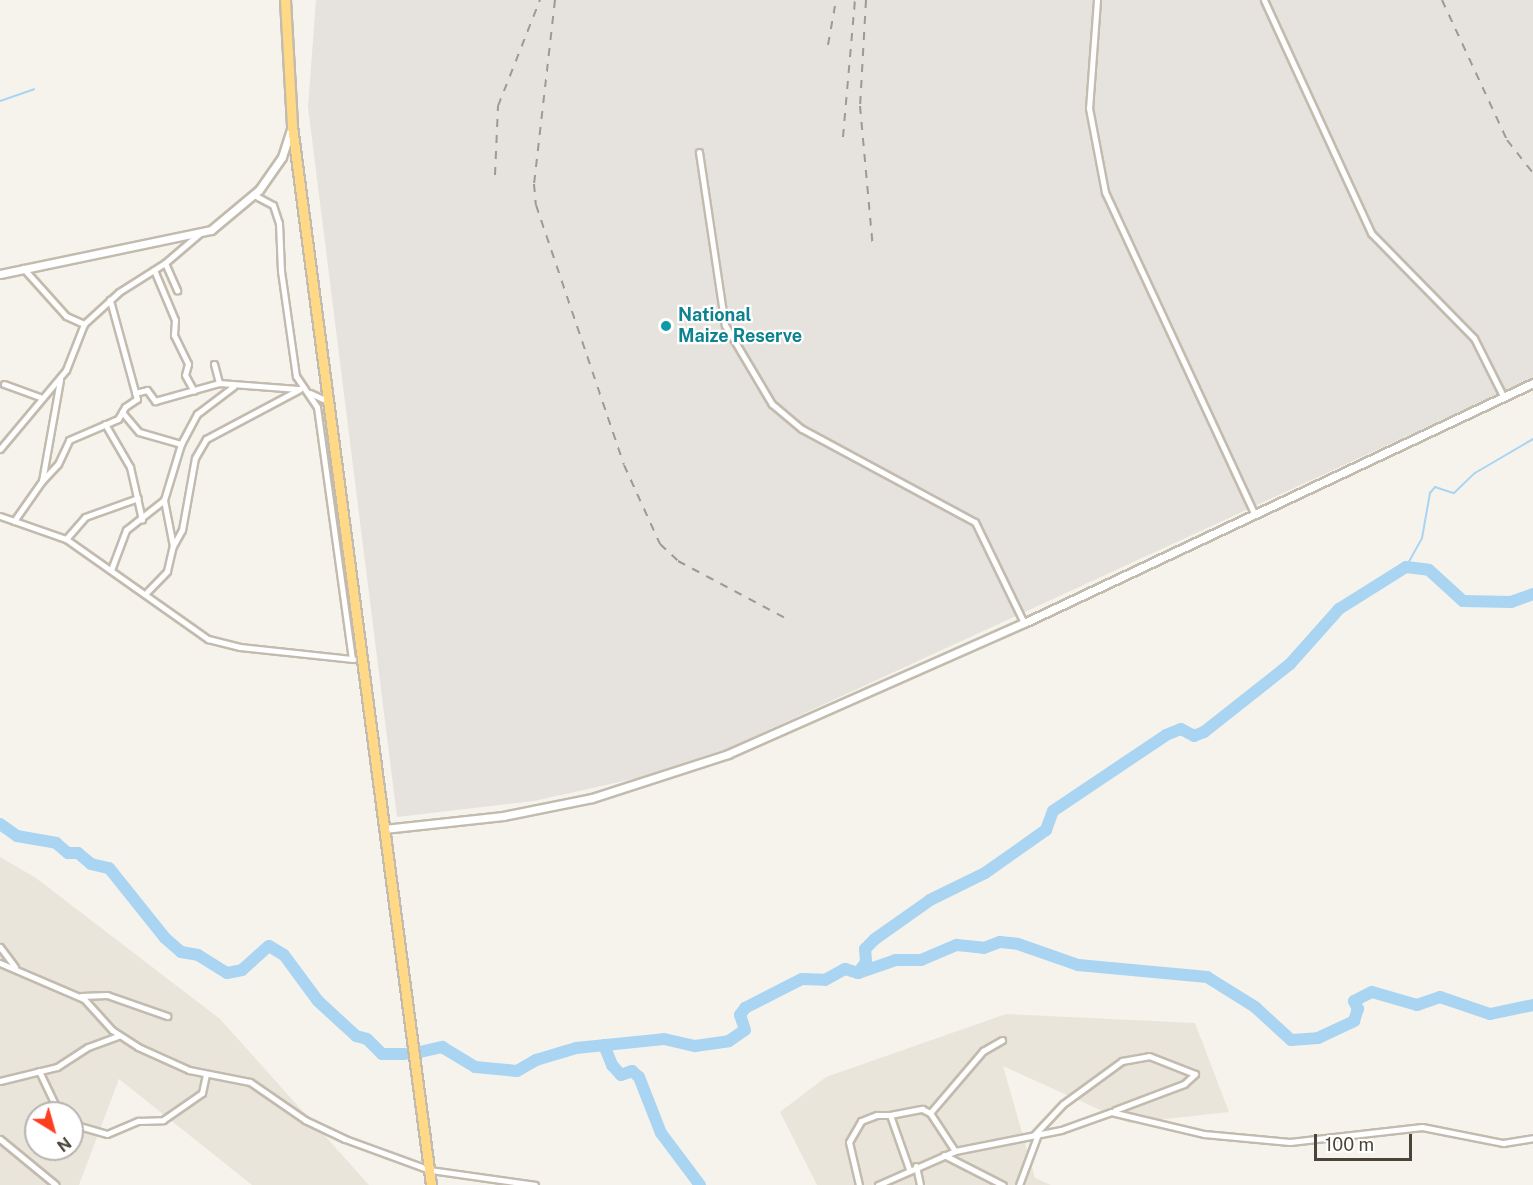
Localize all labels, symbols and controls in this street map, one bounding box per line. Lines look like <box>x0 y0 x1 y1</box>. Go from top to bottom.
place label: National Maize Reserve <box>678 305 802 348</box>
marker: National Maize Reserve <box>659 319 673 333</box>
north arrow <box>24 1101 84 1161</box>
scale bar <box>1317 1122 1414 1160</box>
text: N <box>53 1133 75 1156</box>
text: 100 m <box>1325 1134 1374 1155</box>

